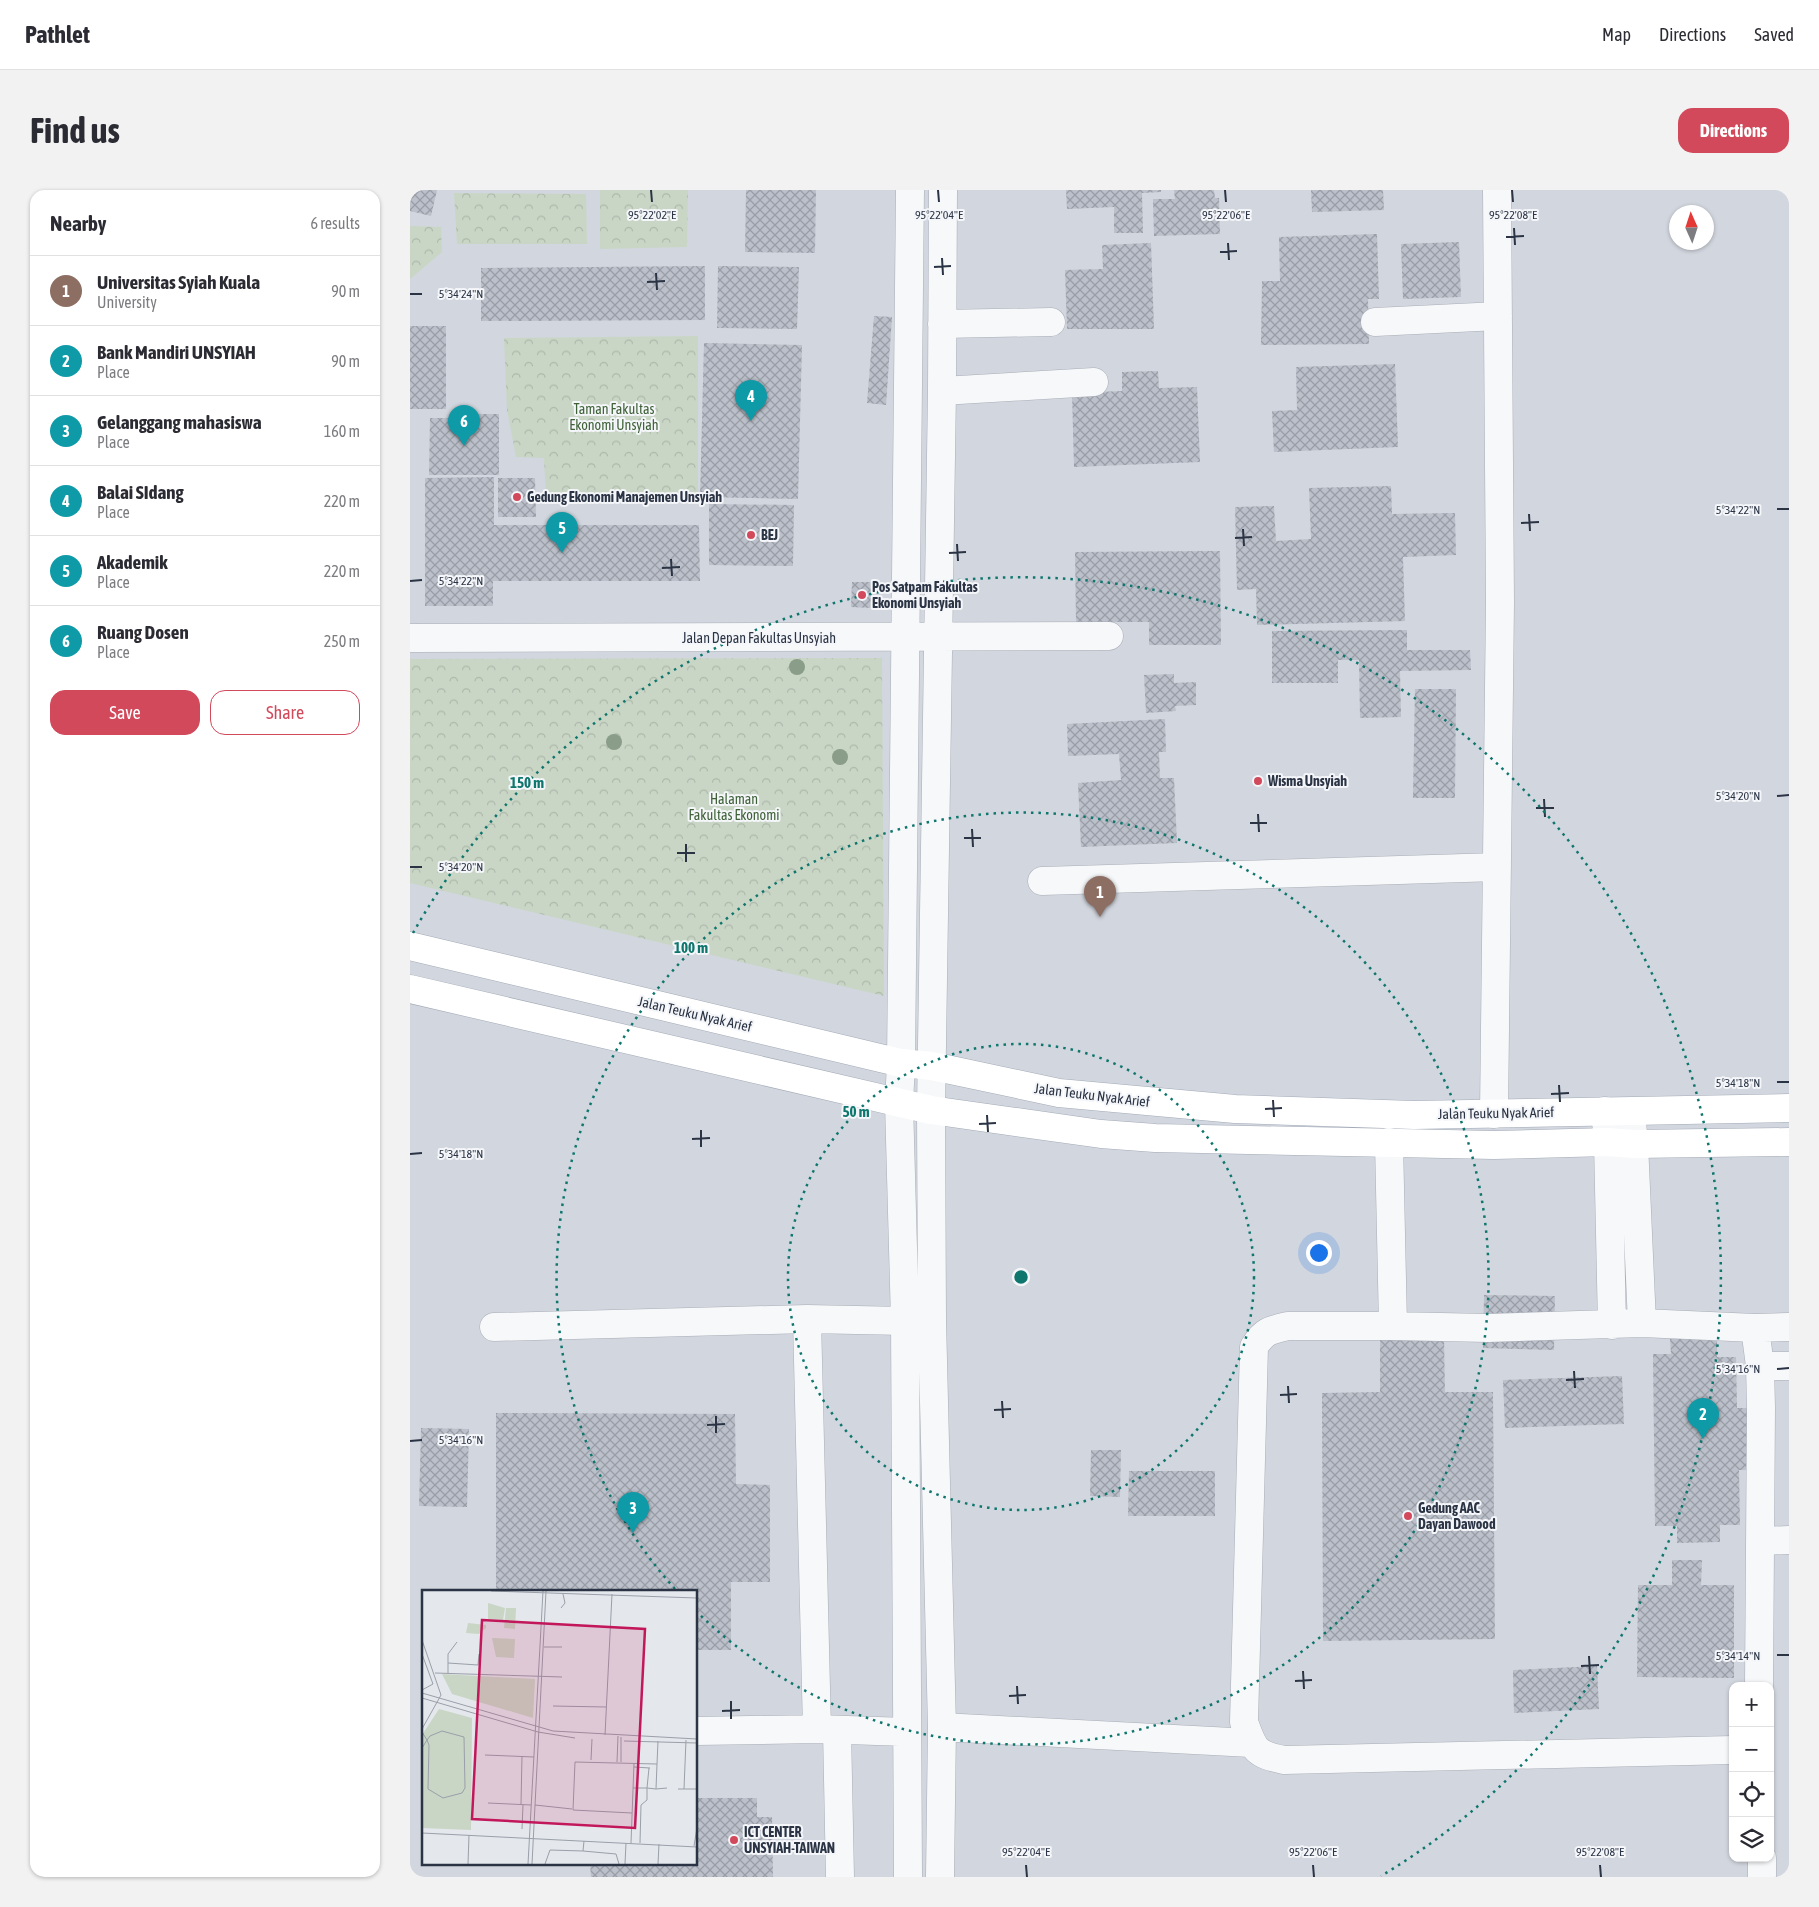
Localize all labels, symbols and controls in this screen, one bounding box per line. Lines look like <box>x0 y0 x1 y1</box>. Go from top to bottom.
text: Pathlet <box>25 21 90 48</box>
text: Map <box>1602 24 1631 45</box>
text: Directions <box>1659 24 1726 45</box>
text: Saved <box>1754 24 1794 45</box>
button: Directions <box>1678 108 1789 153</box>
text: Find us <box>30 110 120 150</box>
north arrow <box>1669 205 1714 250</box>
text: 95°22'02"E <box>628 208 676 222</box>
text: 95°22'04"E <box>915 208 963 222</box>
text: 95°22'06"E <box>1202 208 1250 222</box>
text: 95°22'08"E <box>1489 208 1537 222</box>
text: Nearby <box>50 211 106 235</box>
text: 6 results <box>310 214 360 232</box>
text: Universitas Syiah Kuala <box>97 271 260 293</box>
text: 1 <box>62 282 70 300</box>
text: 90 m <box>331 282 360 300</box>
text: 5°34'24"N <box>439 287 483 301</box>
text: University <box>97 293 157 311</box>
text: Bank Mandiri UNSYIAH <box>97 341 256 363</box>
text: 2 <box>62 352 70 370</box>
text: 90 m <box>331 352 360 370</box>
text: Place <box>97 363 130 381</box>
pin: 4 <box>735 380 767 421</box>
park label: Taman Fakultas Ekonomi Unsyiah <box>569 401 659 433</box>
pin: 6 <box>448 405 480 446</box>
text: Gelanggang mahasiswa <box>97 411 262 433</box>
text: 3 <box>62 422 70 440</box>
text: 160 m <box>324 422 360 440</box>
text: Place <box>97 433 130 451</box>
text: Balai SIdang <box>97 481 184 503</box>
place label: Gedung Ekonomi Manajemen Unsyiah <box>527 489 722 505</box>
marker: Gedung Ekonomi Manajemen Unsyiah <box>511 491 523 503</box>
text: 4 <box>62 492 70 510</box>
text: 220 m <box>324 492 360 510</box>
text: Place <box>97 503 130 521</box>
text: 5°34'22"N <box>1716 503 1760 517</box>
pin: 5 <box>546 512 578 553</box>
place label: BEJ <box>761 527 778 543</box>
marker: BEJ <box>745 529 757 541</box>
text: Akademik <box>97 551 168 573</box>
text: 5 <box>62 562 70 580</box>
text: 220 m <box>324 562 360 580</box>
text: Place <box>97 573 130 591</box>
text: 5°34'22"N <box>439 574 483 588</box>
place label: Pos Satpam Fakultas Ekonomi Unsyiah <box>872 579 978 611</box>
marker: Pos Satpam Fakultas Ekonomi Unsyiah <box>856 589 868 601</box>
text: Ruang Dosen <box>97 621 189 643</box>
street label: Jalan Depan Fakultas Unsyiah <box>682 630 836 646</box>
text: 6 <box>62 632 70 650</box>
text: 250 m <box>324 632 360 650</box>
text: Place <box>97 643 130 661</box>
button: Save <box>50 690 200 735</box>
button: Share <box>210 690 360 735</box>
place label: Wisma Unsyiah <box>1267 773 1347 789</box>
text: 150 m <box>510 774 544 791</box>
marker: Wisma Unsyiah <box>1252 775 1264 787</box>
text: 5°34'20"N <box>1716 789 1760 803</box>
park label: Halaman Fakultas Ekonomi <box>689 791 780 823</box>
text: 5°34'20"N <box>439 860 483 874</box>
pin: 1 <box>1084 876 1116 917</box>
text: 100 m <box>674 939 708 956</box>
street label: Jalan Teuku Nyak Arief <box>637 993 753 1035</box>
text: 5°34'18"N <box>1716 1076 1760 1090</box>
street label: Jalan Teuku Nyak Arief <box>1033 1080 1151 1110</box>
text: 50 m <box>843 1103 870 1120</box>
street label: Jalan Teuku Nyak Arief <box>1438 1104 1554 1122</box>
text: 5°34'18"N <box>439 1147 483 1161</box>
your location <box>1306 1240 1332 1266</box>
centre of rings <box>1012 1268 1030 1286</box>
text: 5°34'16"N <box>1716 1362 1760 1376</box>
pin: 2 <box>1687 1398 1719 1439</box>
text: 5°34'16"N <box>439 1433 483 1447</box>
pin: 3 <box>617 1492 649 1533</box>
place label: Gedung AAC Dayan Dawood <box>1418 1500 1496 1532</box>
marker: Gedung AAC Dayan Dawood <box>1402 1510 1414 1522</box>
inset map <box>422 1590 698 1864</box>
text: 5°34'14"N <box>1716 1649 1760 1663</box>
map controls <box>1729 1682 1774 1862</box>
button: + <box>1729 1682 1774 1727</box>
button: − <box>1729 1727 1774 1772</box>
button: locate <box>1729 1772 1774 1817</box>
button: layers <box>1729 1817 1774 1862</box>
place label: ICT CENTER UNSYIAH-TAIWAN <box>744 1824 835 1856</box>
marker: ICT CENTER UNSYIAH-TAIWAN <box>728 1834 740 1846</box>
text: 95°22'04"E <box>1002 1845 1050 1859</box>
text: 95°22'06"E <box>1289 1845 1337 1859</box>
text: 95°22'08"E <box>1576 1845 1624 1859</box>

